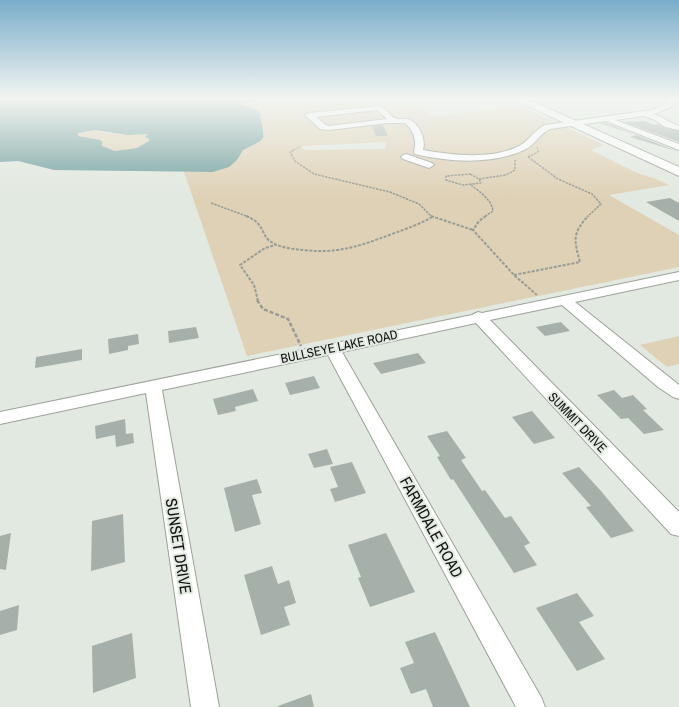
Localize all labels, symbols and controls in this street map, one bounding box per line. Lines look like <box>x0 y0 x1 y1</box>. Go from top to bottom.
street label: BULLSEYE LAKE ROAD <box>279 326 399 367</box>
street label: SUMMIT DRIVE <box>545 389 611 456</box>
street label: FARMDALE ROAD <box>395 473 469 581</box>
street label: SUNSET DRIVE <box>161 496 197 596</box>

